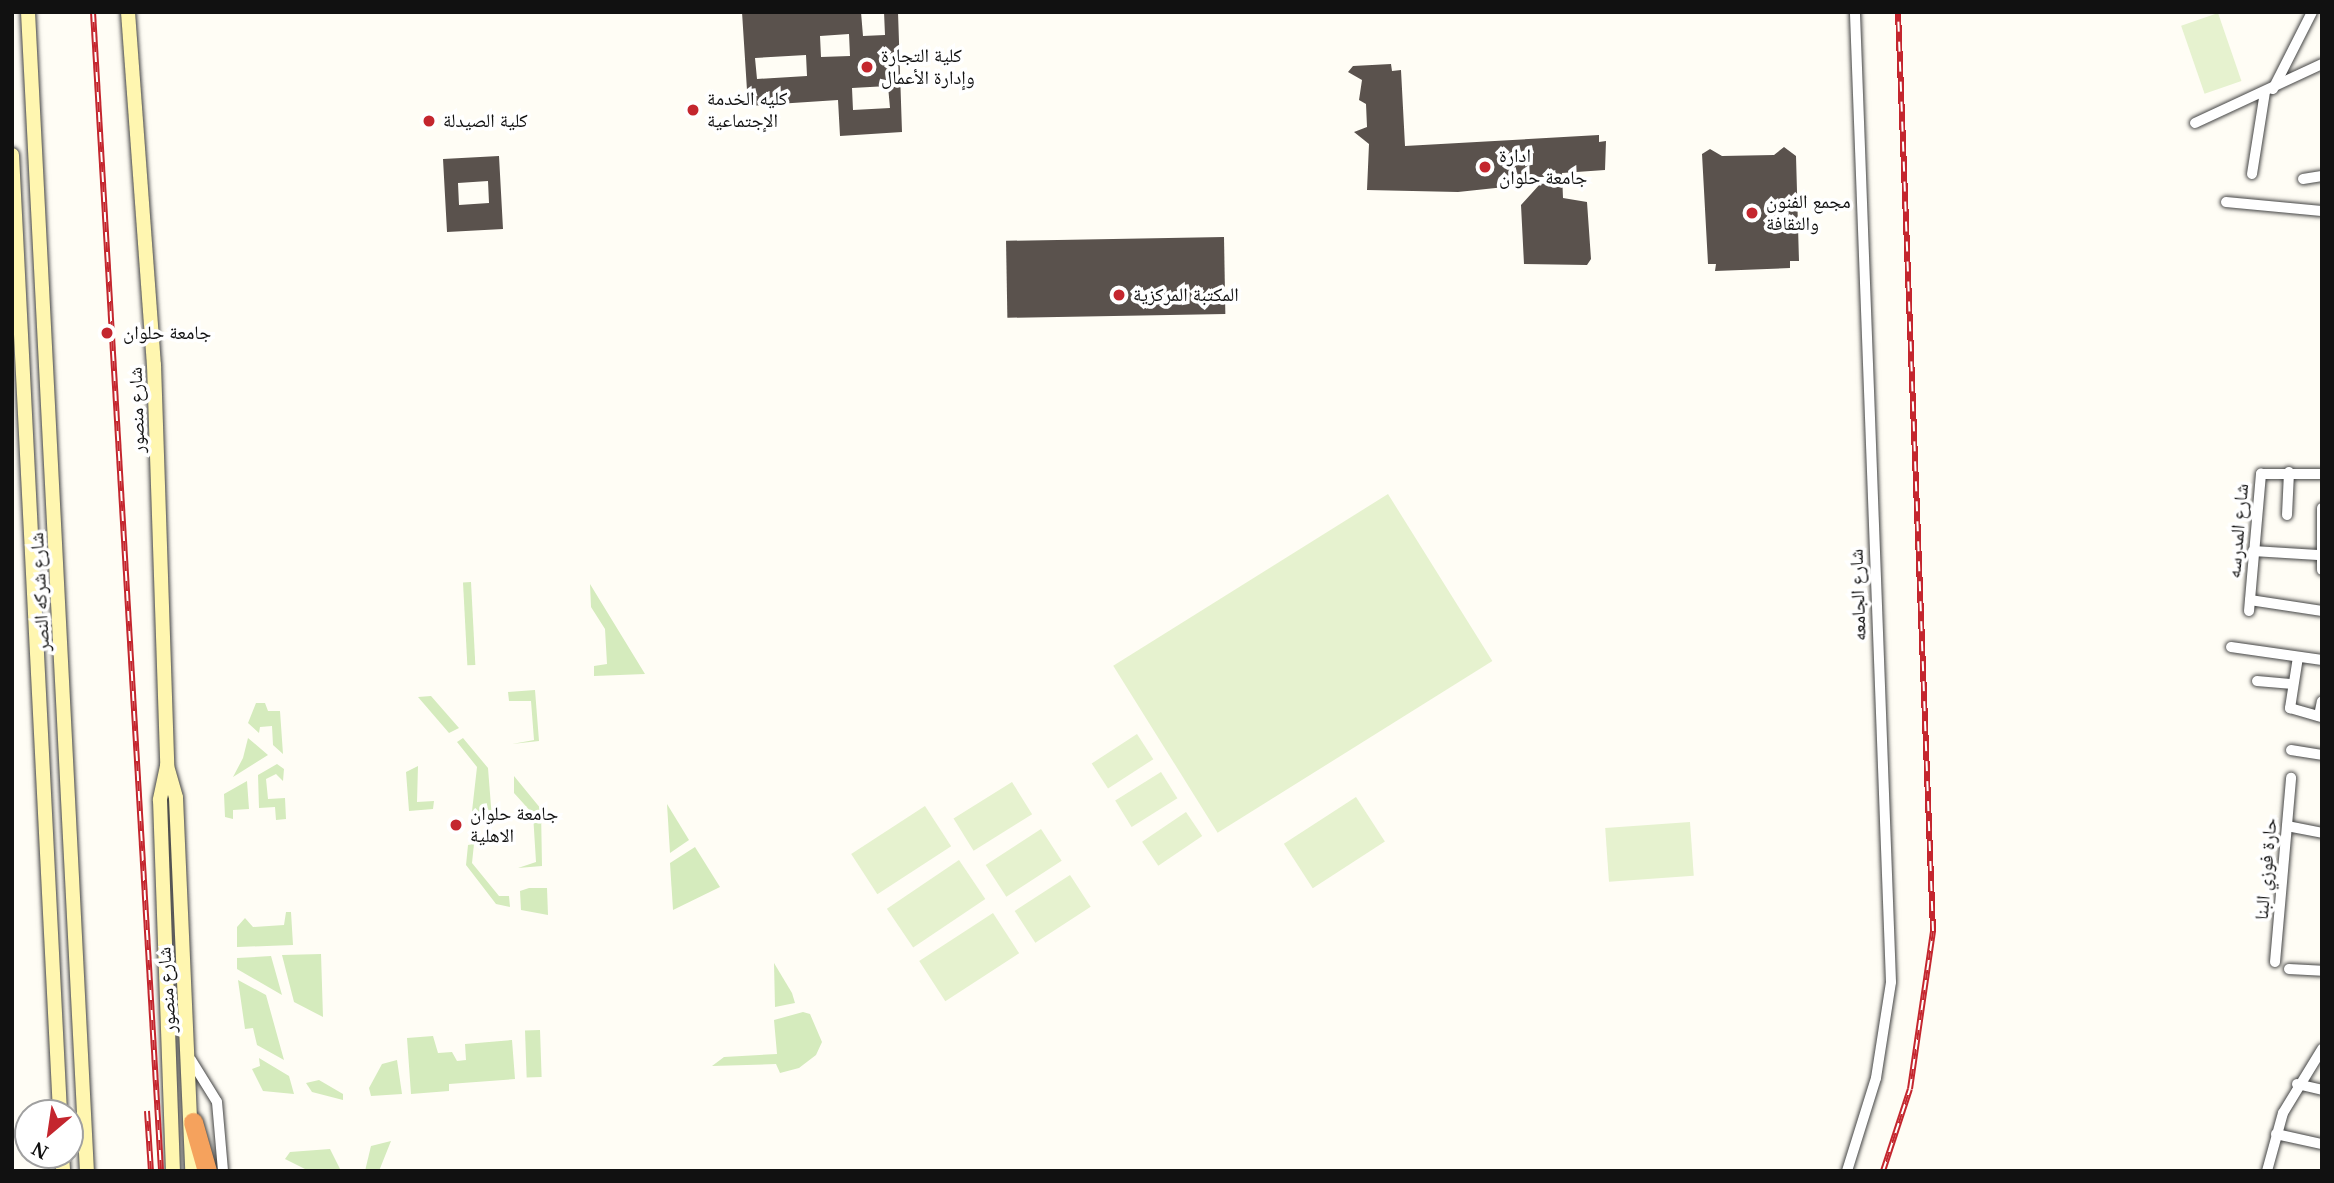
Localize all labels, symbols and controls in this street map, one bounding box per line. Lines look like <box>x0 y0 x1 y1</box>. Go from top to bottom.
place label: كلية التجارة وإدارة الأعمال <box>881 45 975 89</box>
marker: كلية التجارة وإدارة الأعمال <box>859 59 875 75</box>
place label: كليه الخدمة الإجتماعية <box>707 88 787 132</box>
marker: كليه الخدمة الإجتماعية <box>685 102 701 118</box>
place label: كلية الصيدلة <box>443 110 528 132</box>
marker: كلية الصيدلة <box>421 113 437 129</box>
place label: ادارة جامعة حلوان <box>1499 145 1587 189</box>
marker: ادارة جامعة حلوان <box>1477 159 1493 175</box>
place label: مجمع الفنون والثقافة <box>1766 191 1851 235</box>
marker: مجمع الفنون والثقافة <box>1744 205 1760 221</box>
place label: المكتبة المركزية <box>1133 284 1239 306</box>
marker: المكتبة المركزية <box>1111 287 1127 303</box>
place label: جامعة حلوان <box>123 322 211 344</box>
marker: جامعة حلوان <box>97 323 117 343</box>
street label: شارع منصور <box>124 366 150 454</box>
street label: شارع المدرسه <box>2223 483 2253 579</box>
street label: شارع شركه النصر <box>25 532 55 652</box>
street label: شارع الجامعه <box>1845 549 1871 641</box>
place label: جامعة حلوان الاهلية <box>470 803 558 847</box>
marker: جامعة حلوان الاهلية <box>448 817 464 833</box>
street label: حارة فوزي البنا <box>2250 817 2282 921</box>
street label: شارع منصور <box>153 946 181 1034</box>
north arrow <box>14 1099 84 1169</box>
text: N <box>27 1136 53 1166</box>

